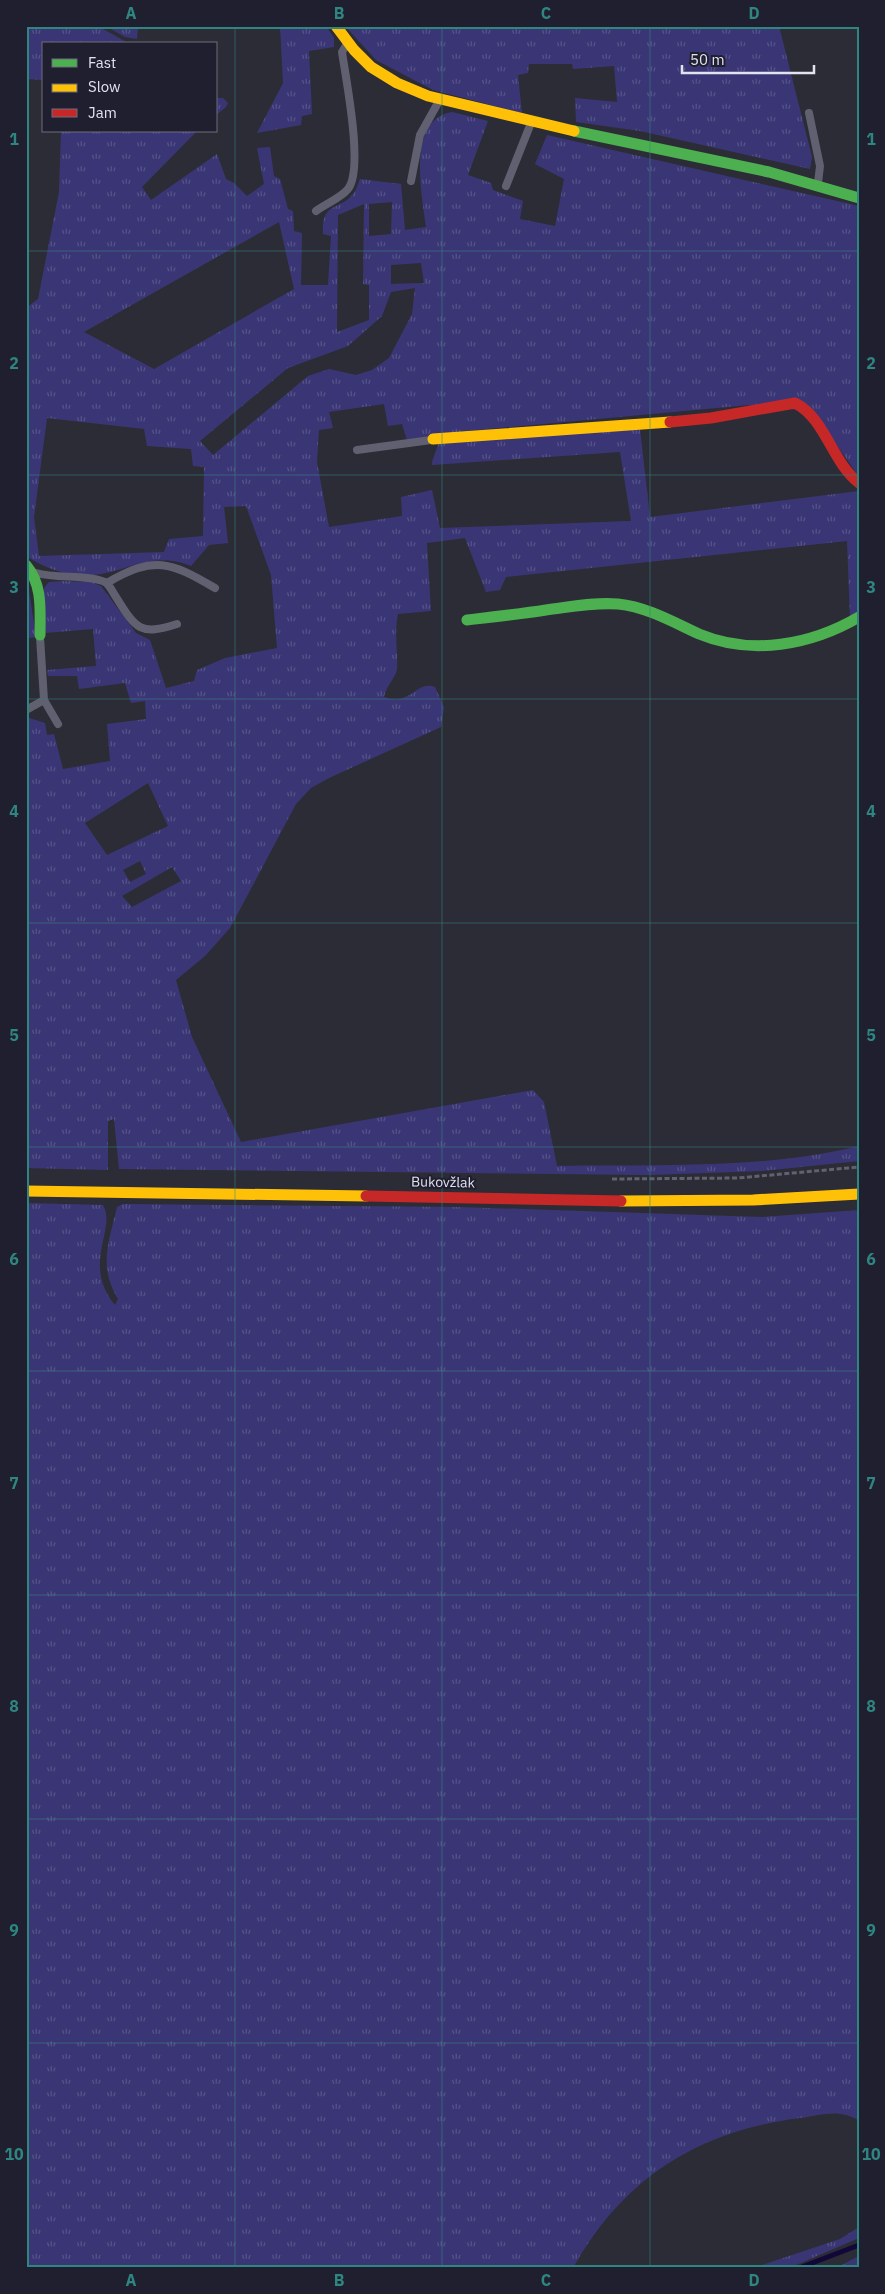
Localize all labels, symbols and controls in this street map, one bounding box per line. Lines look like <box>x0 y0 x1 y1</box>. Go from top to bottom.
text: A <box>126 3 137 23</box>
text: B <box>334 3 345 23</box>
text: C <box>541 3 551 23</box>
text: D <box>748 3 760 23</box>
legend <box>42 42 218 132</box>
scale bar <box>682 42 815 74</box>
text: 50 m <box>690 50 725 69</box>
text: Fast <box>88 53 116 72</box>
text: Slow <box>88 77 121 96</box>
text: Jam <box>88 103 117 122</box>
text: 1 <box>9 129 19 149</box>
text: 1 <box>866 129 876 149</box>
text: 2 <box>9 353 19 373</box>
text: 2 <box>866 353 876 373</box>
text: 3 <box>9 577 19 597</box>
text: 3 <box>866 577 876 597</box>
text: 4 <box>9 801 19 821</box>
text: 4 <box>866 801 876 821</box>
text: 5 <box>9 1025 19 1045</box>
text: 5 <box>866 1025 876 1045</box>
street label: Bukovžlak <box>411 1172 476 1192</box>
text: 6 <box>9 1249 19 1269</box>
text: 6 <box>866 1249 876 1269</box>
text: 7 <box>9 1473 19 1493</box>
text: 7 <box>866 1473 876 1493</box>
text: 8 <box>9 1696 19 1716</box>
text: 8 <box>866 1696 876 1716</box>
text: 9 <box>9 1920 19 1940</box>
text: 9 <box>866 1920 876 1940</box>
text: 10 <box>4 2144 24 2164</box>
text: 10 <box>861 2144 881 2164</box>
text: A <box>126 2270 137 2290</box>
text: B <box>334 2270 345 2290</box>
text: C <box>541 2270 551 2290</box>
text: D <box>748 2270 760 2290</box>

